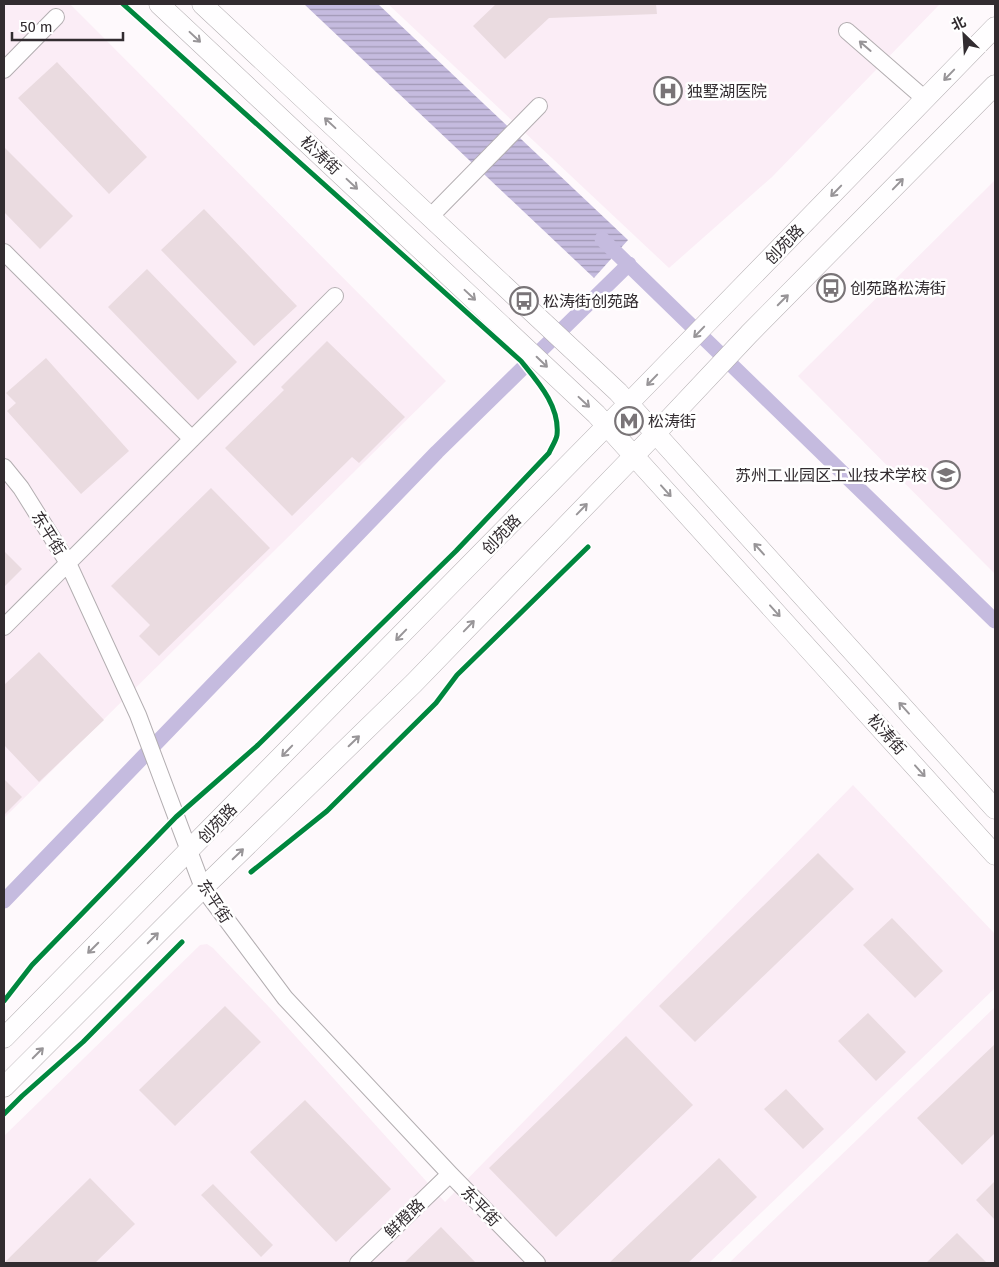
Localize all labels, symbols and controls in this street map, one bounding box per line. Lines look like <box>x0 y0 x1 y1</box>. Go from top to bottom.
scale bar <box>12 10 124 42</box>
north arrow <box>939 10 989 60</box>
text: 北 <box>949 13 969 34</box>
text: 50 m <box>20 18 53 36</box>
one-way arrow <box>188 31 201 43</box>
one-way arrow <box>858 40 871 52</box>
one-way arrow <box>943 69 955 81</box>
hospital icon: 独墅湖医院 <box>653 76 683 106</box>
place label: 独墅湖医院 <box>687 82 767 101</box>
one-way arrow <box>324 117 337 129</box>
street label: 松涛街 <box>297 132 345 179</box>
one-way arrow <box>345 178 358 190</box>
one-way arrow <box>891 179 903 191</box>
one-way arrow <box>830 185 842 197</box>
street label: 创苑路 <box>761 220 808 268</box>
bus stop icon: 创苑路松涛街 <box>816 273 846 303</box>
place label: 创苑路松涛街 <box>850 279 946 298</box>
bus stop icon: 松涛街创苑路 <box>509 286 539 316</box>
one-way arrow <box>464 289 477 301</box>
place label: 松涛街创苑路 <box>543 292 639 311</box>
one-way arrow <box>777 294 790 306</box>
one-way arrow <box>693 326 705 339</box>
one-way arrow <box>535 356 548 368</box>
one-way arrow <box>646 374 658 386</box>
one-way arrow <box>578 396 590 408</box>
metro station icon: 松涛街 <box>614 406 644 436</box>
place label: 松涛街 <box>648 412 696 431</box>
school or university icon: 苏州工业园区工业技术学校 <box>931 460 961 490</box>
place label: 苏州工业园区工业技术学校 <box>735 466 927 485</box>
one-way arrow <box>660 484 672 497</box>
one-way arrow <box>576 502 588 515</box>
street label: 东平街 <box>28 508 69 559</box>
street label: 创苑路 <box>478 510 525 558</box>
one-way arrow <box>753 542 765 555</box>
one-way arrow <box>769 605 781 618</box>
one-way arrow <box>463 619 475 632</box>
one-way arrow <box>395 629 407 641</box>
one-way arrow <box>898 701 909 714</box>
street label: 松涛街 <box>864 710 910 759</box>
one-way arrow <box>348 735 360 747</box>
one-way arrow <box>281 745 294 757</box>
one-way arrow <box>914 764 925 777</box>
street label: 创苑路 <box>194 799 241 847</box>
one-way arrow <box>231 848 244 860</box>
street label: 东平街 <box>194 876 236 927</box>
one-way arrow <box>147 931 159 944</box>
one-way arrow <box>87 942 99 954</box>
one-way arrow <box>32 1046 44 1059</box>
street label: 东平街 <box>457 1182 504 1230</box>
street label: 鲜橙路 <box>380 1195 428 1242</box>

